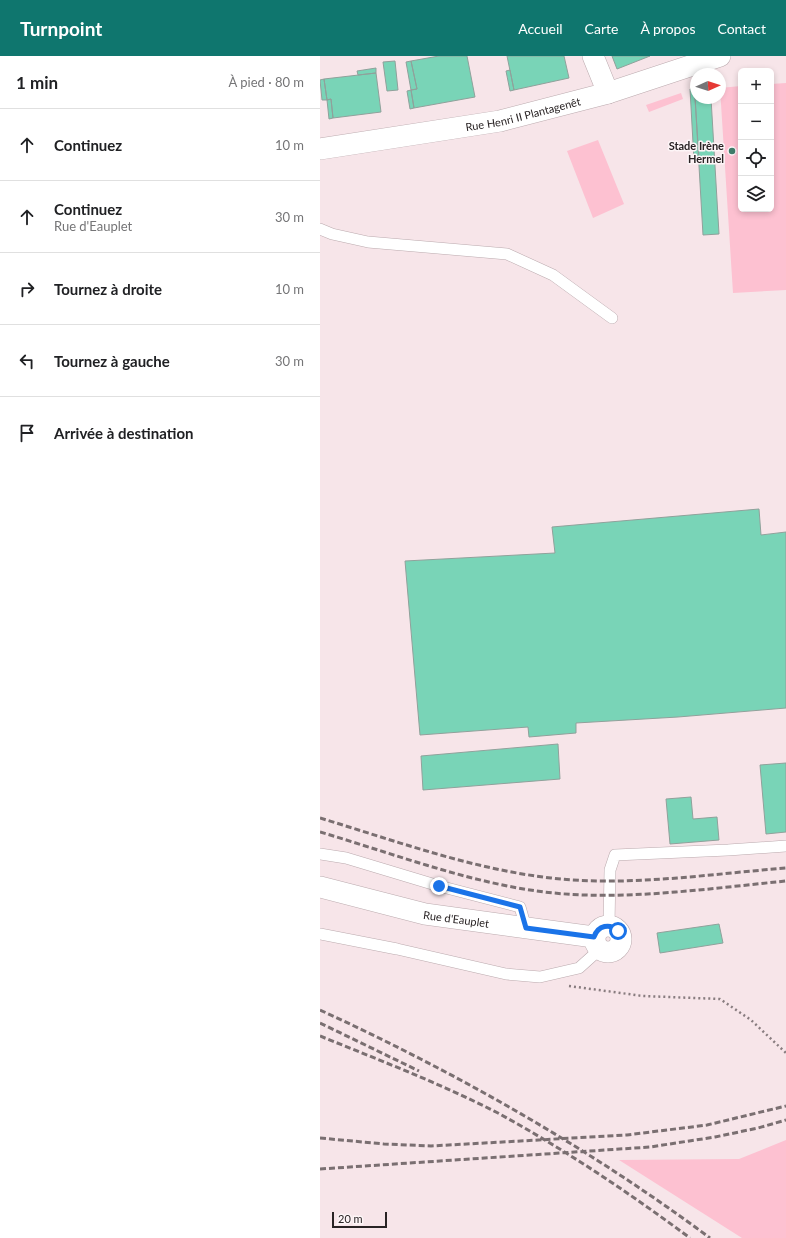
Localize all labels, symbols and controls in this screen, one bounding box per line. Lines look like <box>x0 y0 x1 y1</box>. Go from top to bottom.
text: Turnpoint <box>20 17 102 40</box>
text: Accueil <box>518 20 563 37</box>
text: Carte <box>585 20 618 37</box>
text: À propos <box>640 20 695 37</box>
text: Contact <box>717 20 766 37</box>
north arrow <box>690 68 726 104</box>
map controls <box>738 68 774 212</box>
button: + <box>738 68 774 104</box>
text: 1 min <box>16 72 58 93</box>
text: À pied · 80 m <box>229 74 304 90</box>
street label: Rue Henri II Plantagenêt <box>464 94 582 133</box>
button: − <box>738 104 774 140</box>
icon: ahead <box>16 134 38 156</box>
text: Continuez <box>54 136 122 154</box>
text: 10 m <box>275 137 304 153</box>
place label: Stade Irène Hermel <box>669 139 724 165</box>
button: locate <box>738 140 774 176</box>
marker: Stade Irène Hermel <box>727 146 737 156</box>
button: layers <box>738 176 774 212</box>
text: Continuez <box>54 200 122 218</box>
icon: ahead <box>16 206 38 228</box>
text: 30 m <box>275 209 304 225</box>
text: Rue d'Eauplet <box>54 218 132 234</box>
icon: right <box>16 278 38 300</box>
text: Tournez à droite <box>54 280 162 298</box>
text: 10 m <box>275 281 304 297</box>
icon: left <box>16 350 38 372</box>
text: Tournez à gauche <box>54 352 170 370</box>
text: 30 m <box>275 353 304 369</box>
icon: arrive <box>16 422 38 444</box>
text: Arrivée à destination <box>54 424 193 442</box>
route end <box>430 877 448 895</box>
street label: Rue d'Eauplet <box>423 907 490 929</box>
route start <box>609 922 627 940</box>
scale bar <box>332 1210 387 1229</box>
text: 20 m <box>338 1212 363 1225</box>

